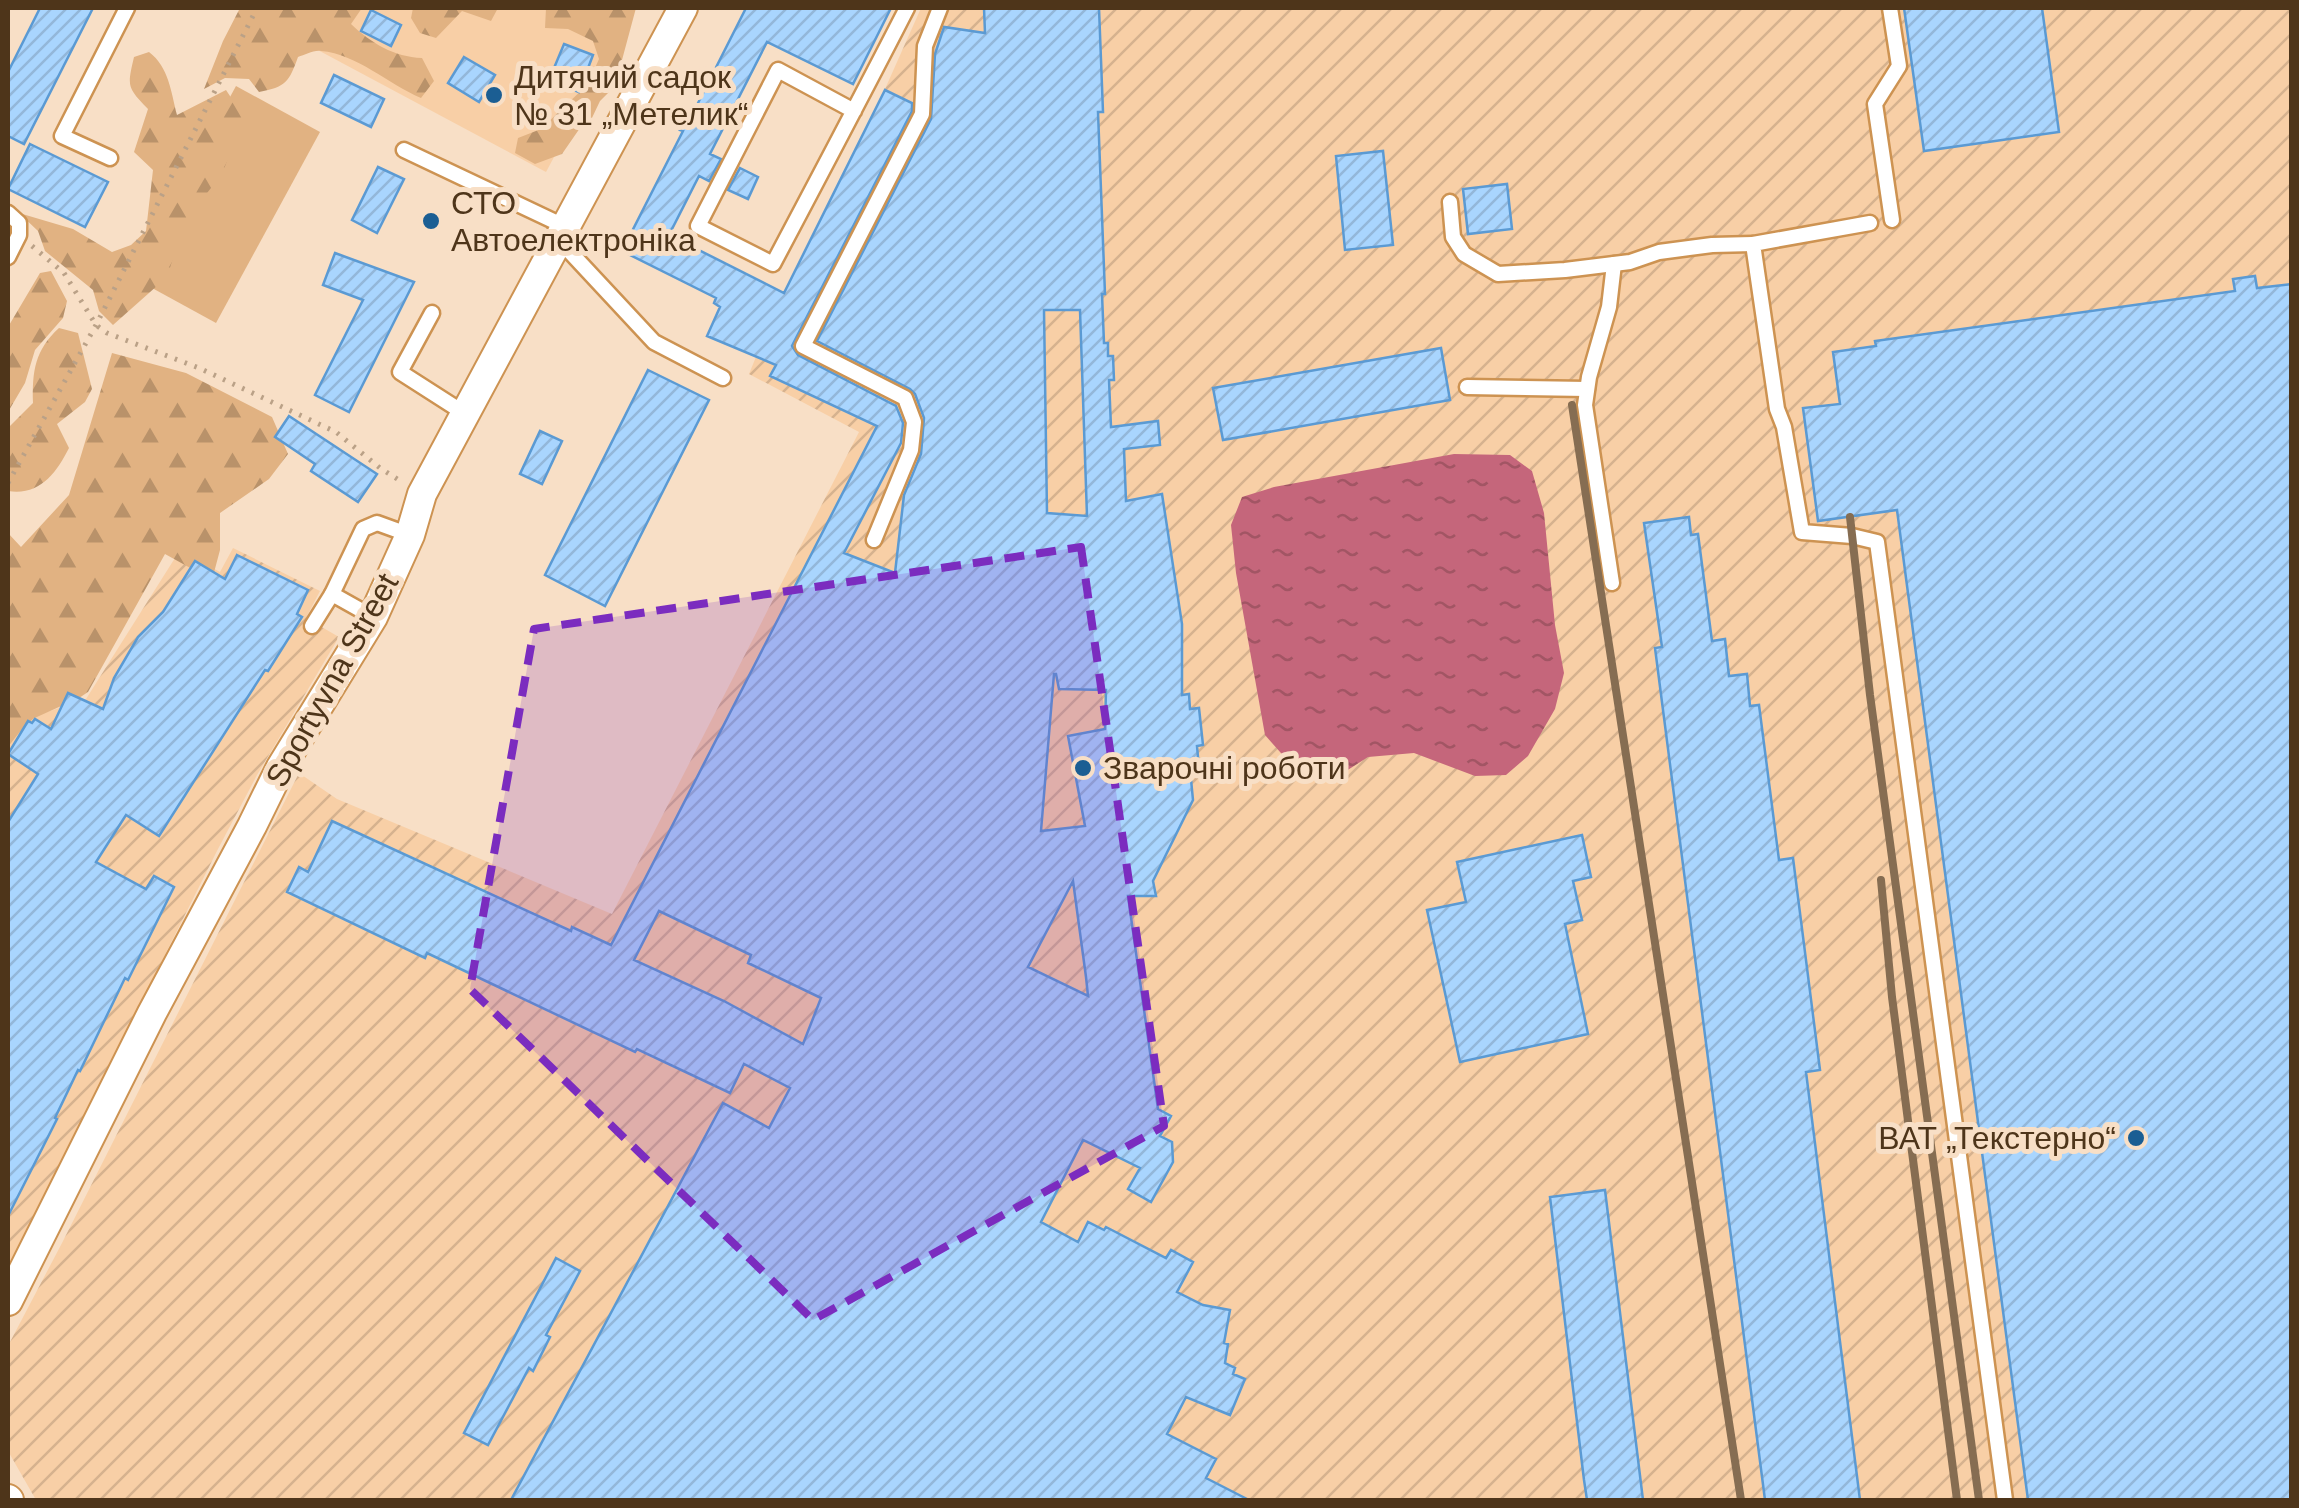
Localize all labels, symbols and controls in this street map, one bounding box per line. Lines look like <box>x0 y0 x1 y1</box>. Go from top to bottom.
place label: Дитячий садок № 31 „Метелик“ <box>514 59 748 132</box>
marker: Дитячий садок № 31 „Метелик“ <box>483 84 505 106</box>
place label: СТО Автоелектроніка <box>451 185 696 258</box>
marker: СТО Автоелектроніка <box>420 210 442 232</box>
street label: Sportyvna Street <box>258 567 406 793</box>
place label: Зварочні роботи <box>1103 750 1346 786</box>
marker: Зварочні роботи <box>1072 757 1094 779</box>
place label: ВАТ „Текстерно“ <box>1878 1120 2116 1156</box>
marker: ВАТ „Текстерно“ <box>2125 1127 2147 1149</box>

